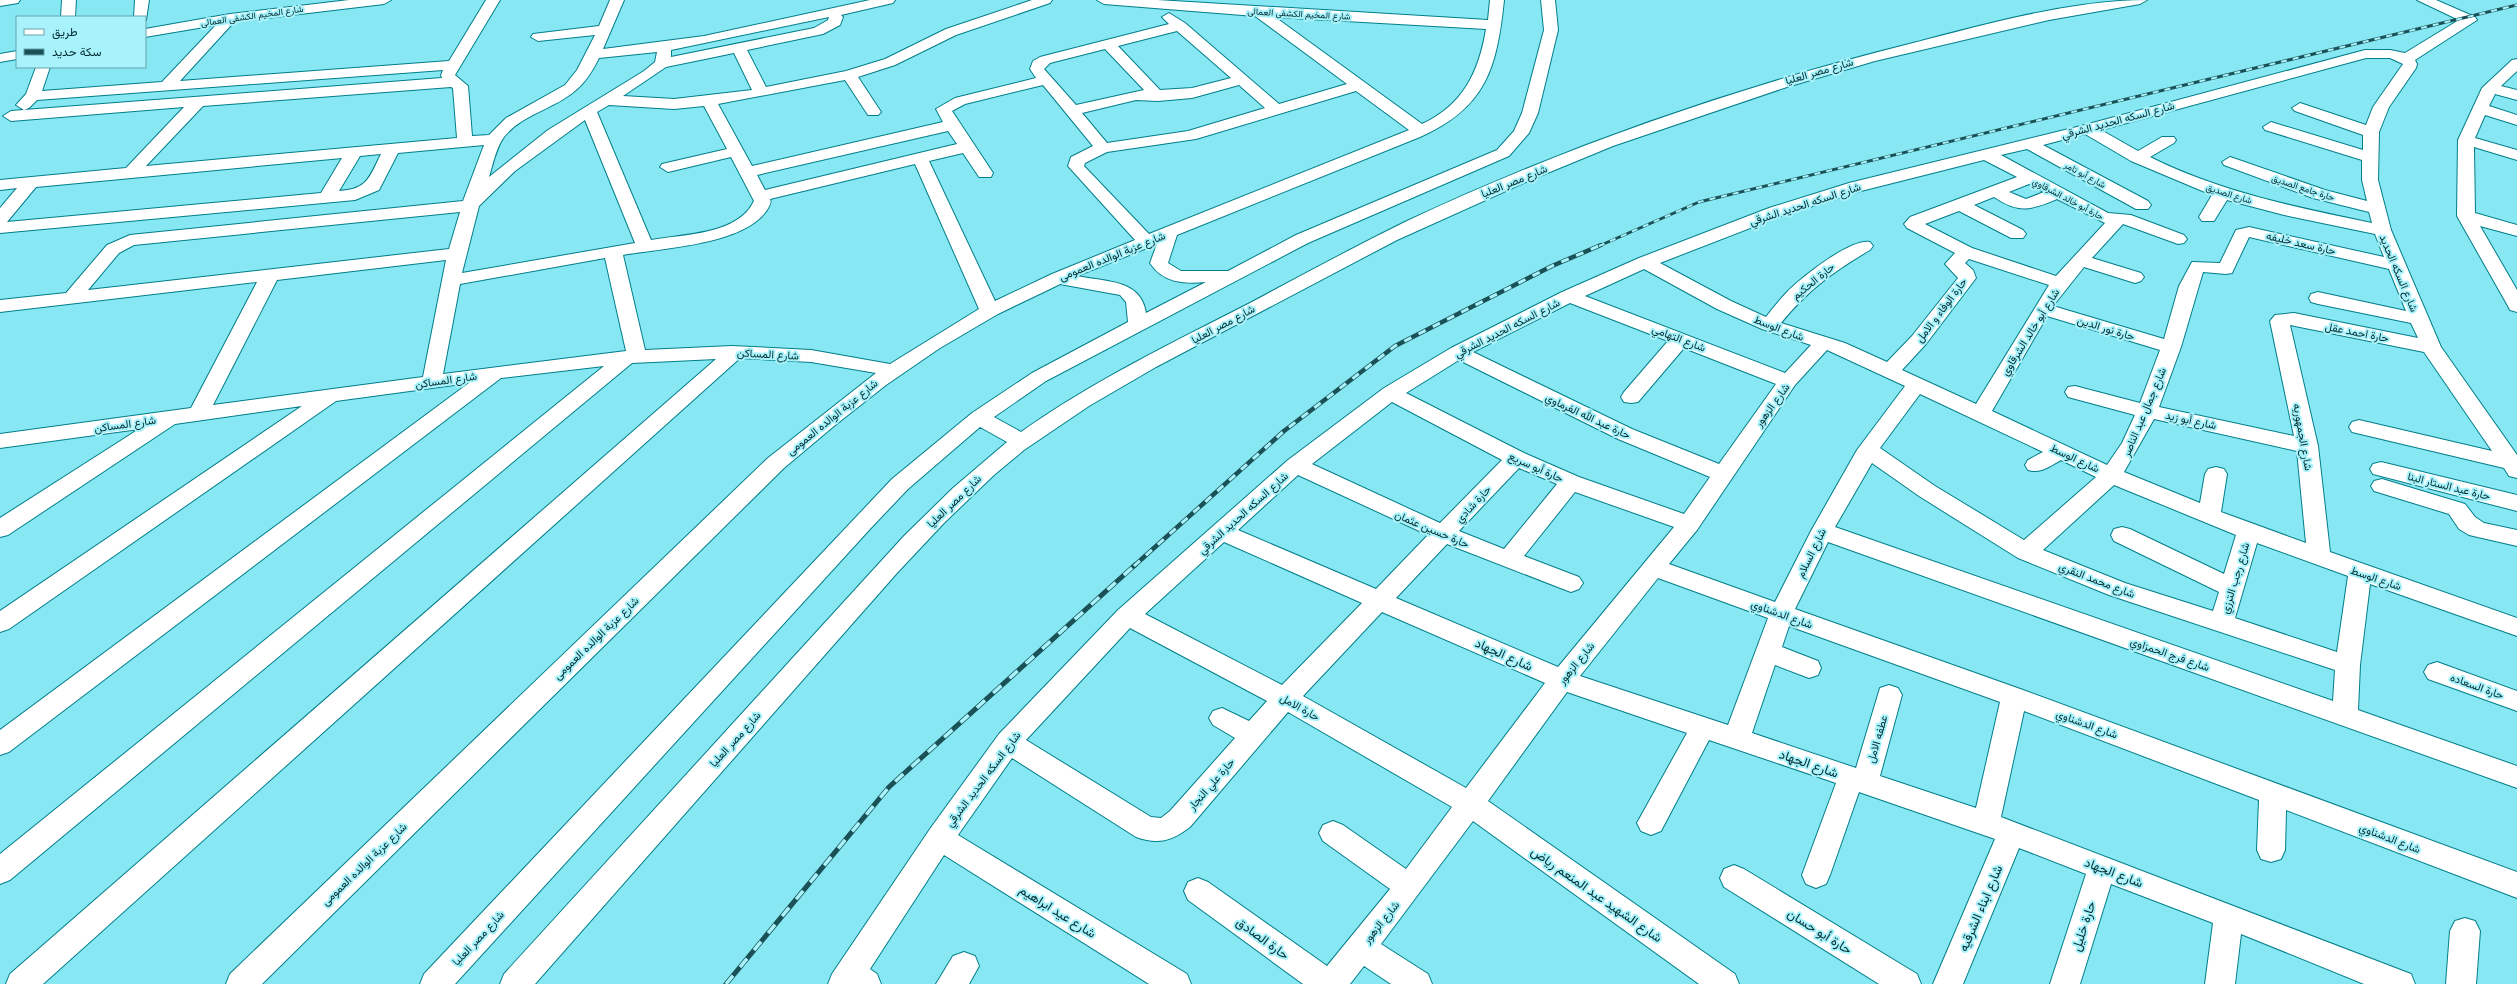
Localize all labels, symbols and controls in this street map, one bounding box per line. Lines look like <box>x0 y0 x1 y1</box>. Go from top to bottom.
street label: شارع المخيم الكشفى العمالى <box>200 3 304 31</box>
street label: شارع المخيم الكشفى العمالى <box>1247 5 1351 25</box>
legend <box>16 16 146 68</box>
text: طريق <box>52 24 78 42</box>
text: سكة حديد <box>52 44 102 62</box>
street label: شارع مصر العليا <box>1783 55 1856 90</box>
street label: شارع السكه الحديد الشرقي <box>2060 98 2177 145</box>
street label: شارع أبو تامر <box>2060 159 2108 193</box>
street label: شارع مصر العليا <box>1479 161 1550 203</box>
street label: حارة جامع الصديق <box>2269 172 2336 206</box>
street label: حارة أبو خالد الشرقاوي <box>2030 175 2106 225</box>
street label: شارع السكه الحديد الشرقي <box>1748 179 1864 231</box>
street label: شارع الصديق <box>2204 181 2253 209</box>
street label: شارع عزبة الوالده العمومى <box>1057 228 1169 287</box>
street label: حارة سعد خليفه <box>2264 228 2337 261</box>
street label: شارع السكه الحديد <box>2374 232 2422 315</box>
street label: حارة الحكيم <box>1789 260 1839 305</box>
street label: حارة الوفاء و الامل <box>1912 275 1972 347</box>
street label: شارع أبو خالد الشرقاوي <box>1998 286 2065 380</box>
street label: شارع السكه الحديد الشرقي <box>1452 295 1564 363</box>
street label: شارع مصر العليا <box>1189 301 1259 349</box>
street label: شارع الوسط <box>1751 312 1806 347</box>
street label: حارة نور الدين <box>2075 313 2136 346</box>
street label: حارة احمد عقل <box>2323 319 2390 348</box>
street label: شارع التهامي <box>1649 321 1708 358</box>
street label: شارع المساكن <box>736 345 800 366</box>
street label: شارع جمال عبد الناصر <box>2118 365 2172 461</box>
street label: شارع المساكن <box>414 369 478 394</box>
street label: شارع عزبة الوالده العمومى <box>784 376 883 460</box>
street label: شارع الزهور <box>1751 380 1795 432</box>
street label: حارة عبد الله الفرماوي <box>1542 390 1633 445</box>
street label: شارع الجمهوريه <box>2287 402 2316 472</box>
street label: شارع أبو زيد <box>2164 408 2218 435</box>
street label: شارع المساكن <box>93 413 157 438</box>
street label: شارع الوسط <box>2047 441 2102 478</box>
street label: حارة أبو سريع <box>1505 449 1566 488</box>
street label: شارع السكه الحديد الشرقي <box>1195 469 1293 559</box>
street label: حارة عبد الستار البنا <box>2406 469 2492 506</box>
street label: شارع مصر العليا <box>924 471 986 533</box>
street label: حارة شادي <box>1452 482 1496 528</box>
street label: حارة حسين عثمان <box>1392 507 1471 554</box>
street label: شارع السلام <box>1793 526 1832 581</box>
street label: شارع رجب الترزي <box>2218 540 2255 616</box>
street label: شارع محمد النقري <box>2056 559 2137 604</box>
street label: شارع الوسط <box>2348 563 2404 596</box>
street label: شارع عزبة الوالده العمومى <box>550 593 644 685</box>
street label: شارع الدشناوي <box>1748 596 1815 635</box>
street label: شارع الجهاد <box>1471 634 1535 677</box>
street label: شارع فرج الحمزاوي <box>2128 634 2212 677</box>
street label: شارع الزهور <box>1554 639 1600 690</box>
street label: حارة السعاده <box>2447 670 2506 705</box>
street label: حارة الامل <box>1276 690 1322 726</box>
street label: شارع الدشناوي <box>2053 706 2120 745</box>
street label: شارع مصر العليا <box>706 708 766 772</box>
street label: عطفه الامل <box>1863 713 1893 765</box>
street label: شارع السكه الحديد الشرقي <box>942 728 1026 831</box>
street label: شارع الجهاد <box>1776 745 1841 784</box>
street label: حارة علي النجار <box>1184 755 1240 816</box>
street label: شارع عزبة الوالده العمومى <box>318 819 412 911</box>
street label: شارع الدشناوي <box>2356 820 2423 859</box>
street label: شارع الشهيد عبد المنعم رياض <box>1526 843 1666 949</box>
street label: شارع الجهاد <box>2081 854 2146 894</box>
street label: شارع ابناء الشرقيه <box>1955 862 2009 955</box>
street label: شارع عيد ابراهيم <box>1015 881 1099 944</box>
street label: شارع الزهور <box>1359 898 1405 949</box>
street label: حارة خليل <box>2067 899 2103 954</box>
street label: حارة أبو حسان <box>1783 905 1855 961</box>
street label: شارع مصر العليا <box>449 907 509 970</box>
street label: حارة الصادق <box>1231 913 1293 966</box>

